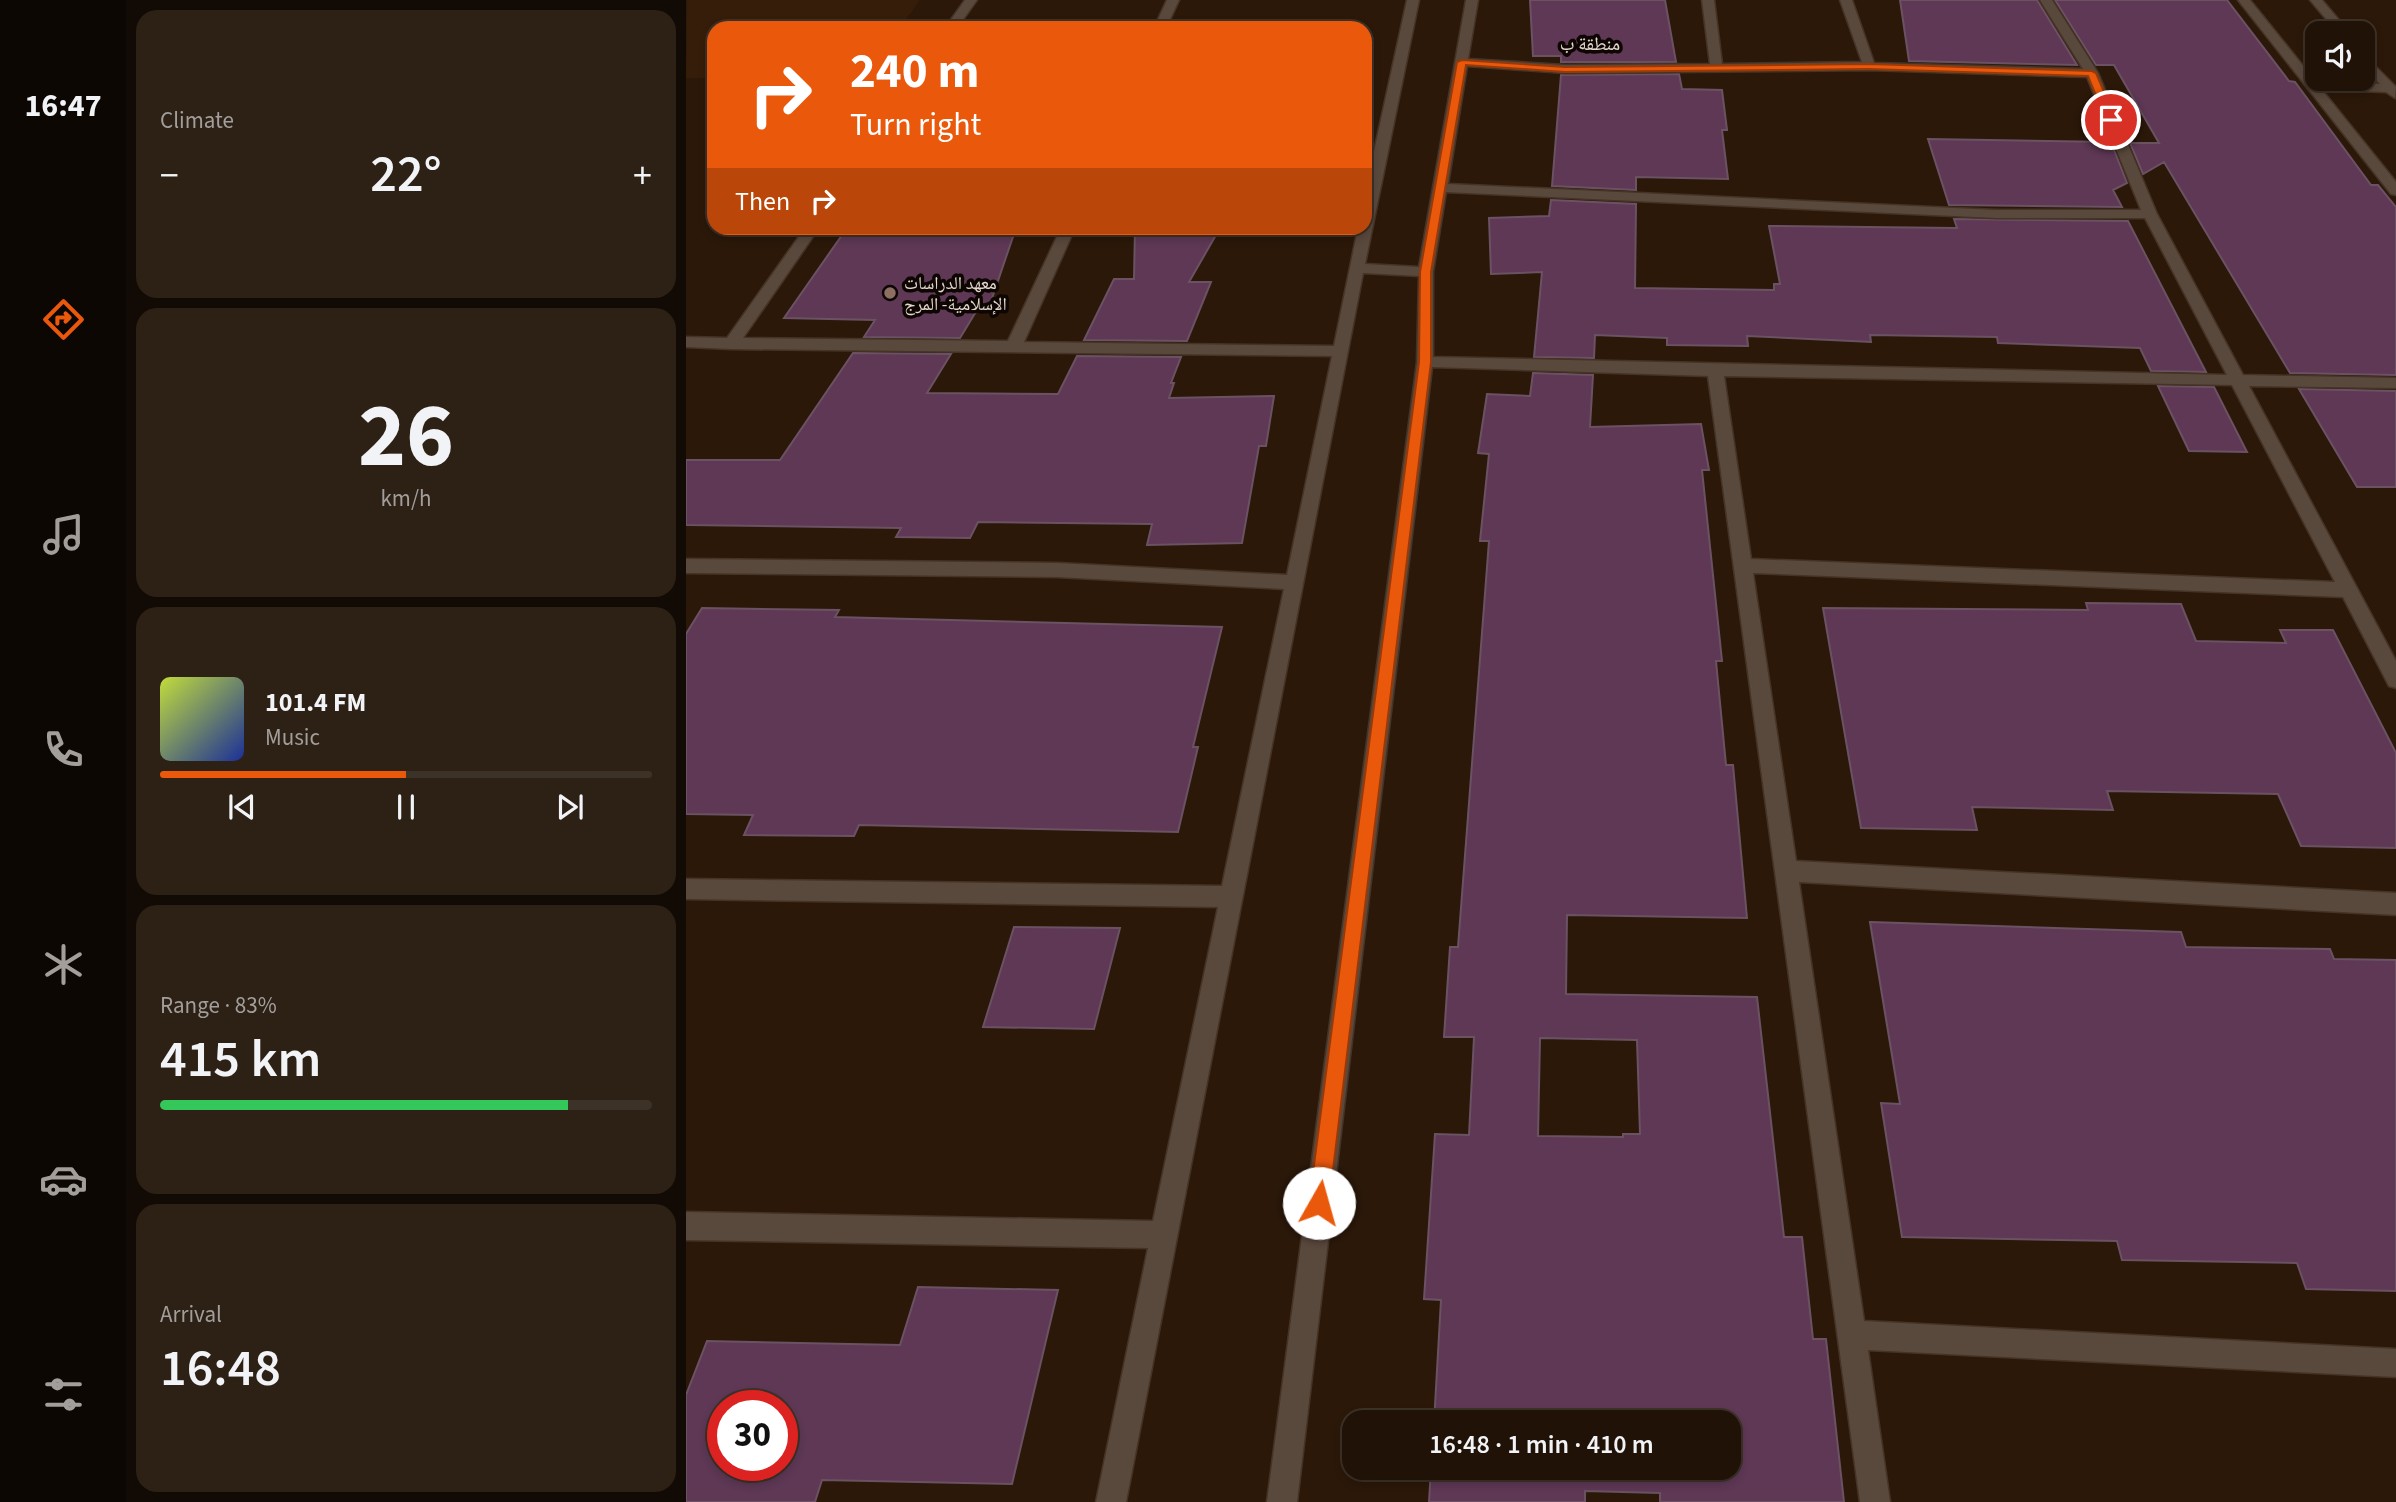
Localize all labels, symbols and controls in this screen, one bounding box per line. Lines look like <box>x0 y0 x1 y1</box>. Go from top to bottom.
map controls <box>2305 21 2375 91</box>
button: sound <box>2305 21 2375 91</box>
district label: منطقة ب <box>1560 31 1620 58</box>
text: 240 m <box>850 37 979 107</box>
icon: right <box>735 49 826 140</box>
text: 16:47 <box>24 83 102 129</box>
pin <box>2081 90 2141 150</box>
icon: arrive <box>2092 101 2130 139</box>
text: Turn right <box>850 102 981 148</box>
text: Climate <box>160 104 234 137</box>
text: 22° <box>370 138 442 212</box>
text: − <box>160 149 179 203</box>
text: + <box>633 149 652 203</box>
icon: right <box>804 182 842 220</box>
text: Then <box>735 183 790 220</box>
place label: معهد الدراسات الإسلامية- المرج <box>904 271 1007 317</box>
marker: معهد الدراسات الإسلامية- المرج <box>882 285 898 301</box>
icon: directions <box>39 295 88 344</box>
text: 26 <box>358 372 454 501</box>
text: km/h <box>380 482 432 515</box>
icon: music <box>39 510 88 559</box>
text: 101.4 FM <box>265 684 366 721</box>
text: Music <box>265 721 320 754</box>
icon: phone <box>39 725 88 774</box>
icon: previous <box>223 788 261 826</box>
icon: pause <box>387 788 425 826</box>
icon: next <box>551 788 589 826</box>
icon: climate <box>39 940 88 989</box>
text: Range · 83% <box>160 989 277 1022</box>
text: 415 km <box>160 1023 321 1097</box>
icon: car <box>39 1155 88 1204</box>
position arrow <box>1282 1166 1356 1240</box>
text: Arrival <box>160 1298 222 1331</box>
text: 16:48 <box>160 1332 281 1406</box>
icon: filters <box>39 1370 88 1419</box>
speed limit sign: 30 <box>707 1390 798 1481</box>
text: 16:48 · 1 min · 410 m <box>1429 1426 1654 1463</box>

